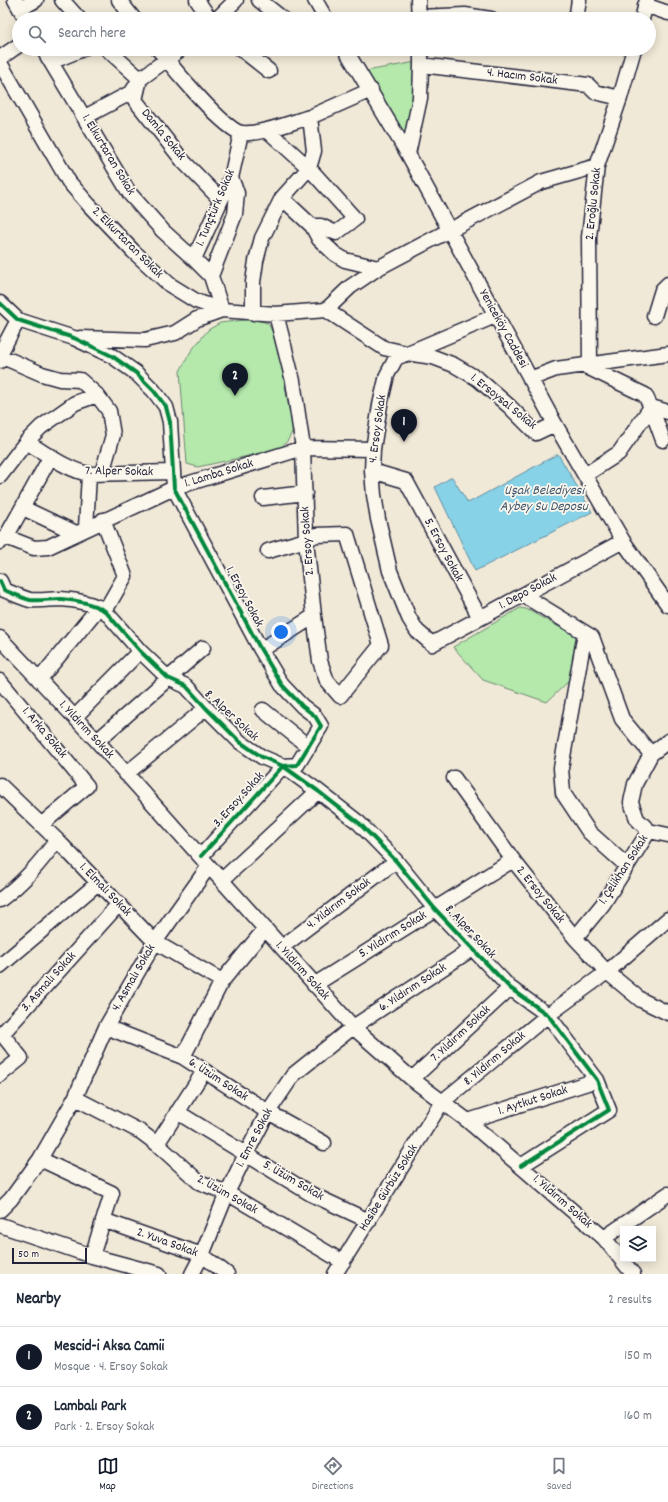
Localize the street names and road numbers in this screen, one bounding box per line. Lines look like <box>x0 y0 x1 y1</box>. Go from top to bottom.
street label: 4. Hacım Sokak <box>486 63 558 91</box>
street label: Damla Sokak <box>136 105 190 165</box>
street label: 1. Elkurtaran Sokak <box>76 111 140 199</box>
street label: 1. Tunçtürk Sokak <box>191 167 241 249</box>
street label: 2. Eroğlu Sokak <box>581 167 607 241</box>
street label: 2. Elkurtaran Sokak <box>87 203 167 283</box>
street label: Yeniceköy Caddesi <box>473 286 533 372</box>
street label: 1. Ersoysal Sokak <box>465 369 541 435</box>
street label: 4. Ersoy Sokak <box>364 393 392 465</box>
street label: 1. Lamba Sokak <box>182 454 256 494</box>
street label: 7. Alper Sokak <box>85 462 153 482</box>
street label: 2. Ersoy Sokak <box>296 506 320 576</box>
street label: 5. Ersoy Sokak <box>418 515 468 585</box>
street label: 1. Ersoy Sokak <box>220 563 268 631</box>
street label: 1. Depo Sokak <box>496 569 560 615</box>
street label: 8. Alper Sokak <box>200 686 262 746</box>
street label: 1. Yıldırım Sokak <box>54 696 118 764</box>
street label: 1. Arka Sokak <box>17 703 71 763</box>
street label: 3. Ersoy Sokak <box>209 768 269 832</box>
street label: 1. Çelikhan Sokak <box>594 831 654 909</box>
street label: 1. Elmalı Sokak <box>74 859 136 921</box>
street label: 2. Ersoy Sokak <box>511 862 569 928</box>
street label: 4. Yıldırım Sokak <box>303 873 375 935</box>
street label: 8. Alper Sokak <box>440 901 500 963</box>
street label: 5. Yıldırım Sokak <box>355 906 431 964</box>
street label: 1. Yıldırım Sokak <box>270 937 334 1005</box>
street label: 4. Asmalı Sokak <box>107 941 161 1015</box>
street label: 3. Asmalı Sokak <box>17 948 81 1016</box>
street label: 6. Yıldırım Sokak <box>375 959 451 1017</box>
street label: 7. Yıldırım Sokak <box>427 1001 495 1067</box>
street label: 8. Yıldırım Sokak <box>460 1027 530 1091</box>
street label: 6. Üzüm Sokak <box>184 1053 252 1107</box>
street label: 1. Aytkut Sokak <box>496 1081 570 1121</box>
street label: 1. Emre Sokak <box>231 1105 279 1171</box>
street label: Hasibe Gürbüz Sokak <box>355 1141 423 1235</box>
street label: 5. Üzüm Sokak <box>259 1156 327 1206</box>
street label: 2. Üzüm Sokak <box>193 1170 261 1220</box>
street label: 1. Yıldırım Sokak <box>528 1171 596 1233</box>
street label: 2. Yuva Sokak <box>134 1223 200 1263</box>

